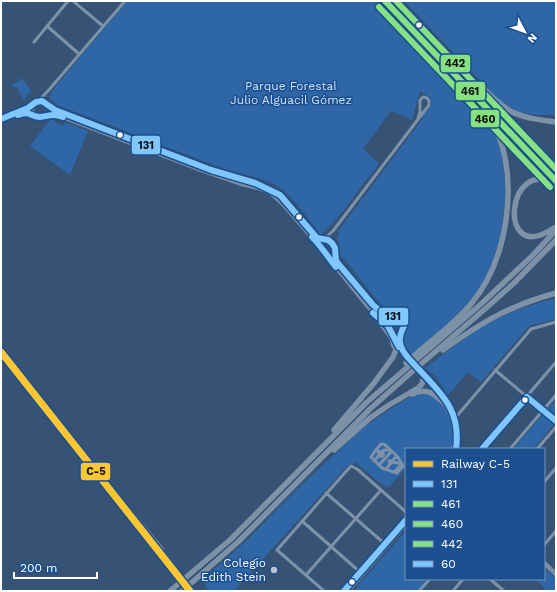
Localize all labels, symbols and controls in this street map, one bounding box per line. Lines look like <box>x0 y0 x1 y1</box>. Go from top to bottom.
north arrow <box>505 12 545 52</box>
unlabelled marker <box>414 20 424 30</box>
text: N <box>525 31 540 46</box>
line badge: 442 <box>440 54 471 73</box>
text: 442 <box>445 57 466 70</box>
park label: Parque Forestal Julio Alguacil Gómez <box>230 79 352 107</box>
line badge: 461 <box>455 81 486 101</box>
text: 461 <box>461 85 479 98</box>
line badge: 460 <box>470 109 500 128</box>
text: 460 <box>475 113 495 126</box>
unlabelled marker <box>115 130 125 140</box>
line badge: 131 <box>131 135 161 155</box>
text: 131 <box>138 139 154 152</box>
unlabelled marker <box>294 212 304 222</box>
line badge: 131 <box>378 307 409 326</box>
text: 131 <box>385 310 401 323</box>
unlabelled marker <box>520 395 530 405</box>
legend <box>405 448 545 580</box>
text: Railway C-5 <box>441 457 510 471</box>
line badge: C-5 <box>80 462 111 481</box>
text: C-5 <box>86 465 106 478</box>
text: 131 <box>441 477 457 491</box>
text: 461 <box>441 497 460 511</box>
text: 460 <box>441 517 463 531</box>
text: 442 <box>441 537 463 551</box>
scale bar <box>14 554 97 580</box>
place label: Colegio Edith Stein <box>201 556 266 584</box>
text: 60 <box>441 557 456 571</box>
text: 200 m <box>20 561 57 575</box>
marker: Colegio Edith Stein <box>269 565 279 575</box>
unlabelled marker <box>347 577 357 587</box>

